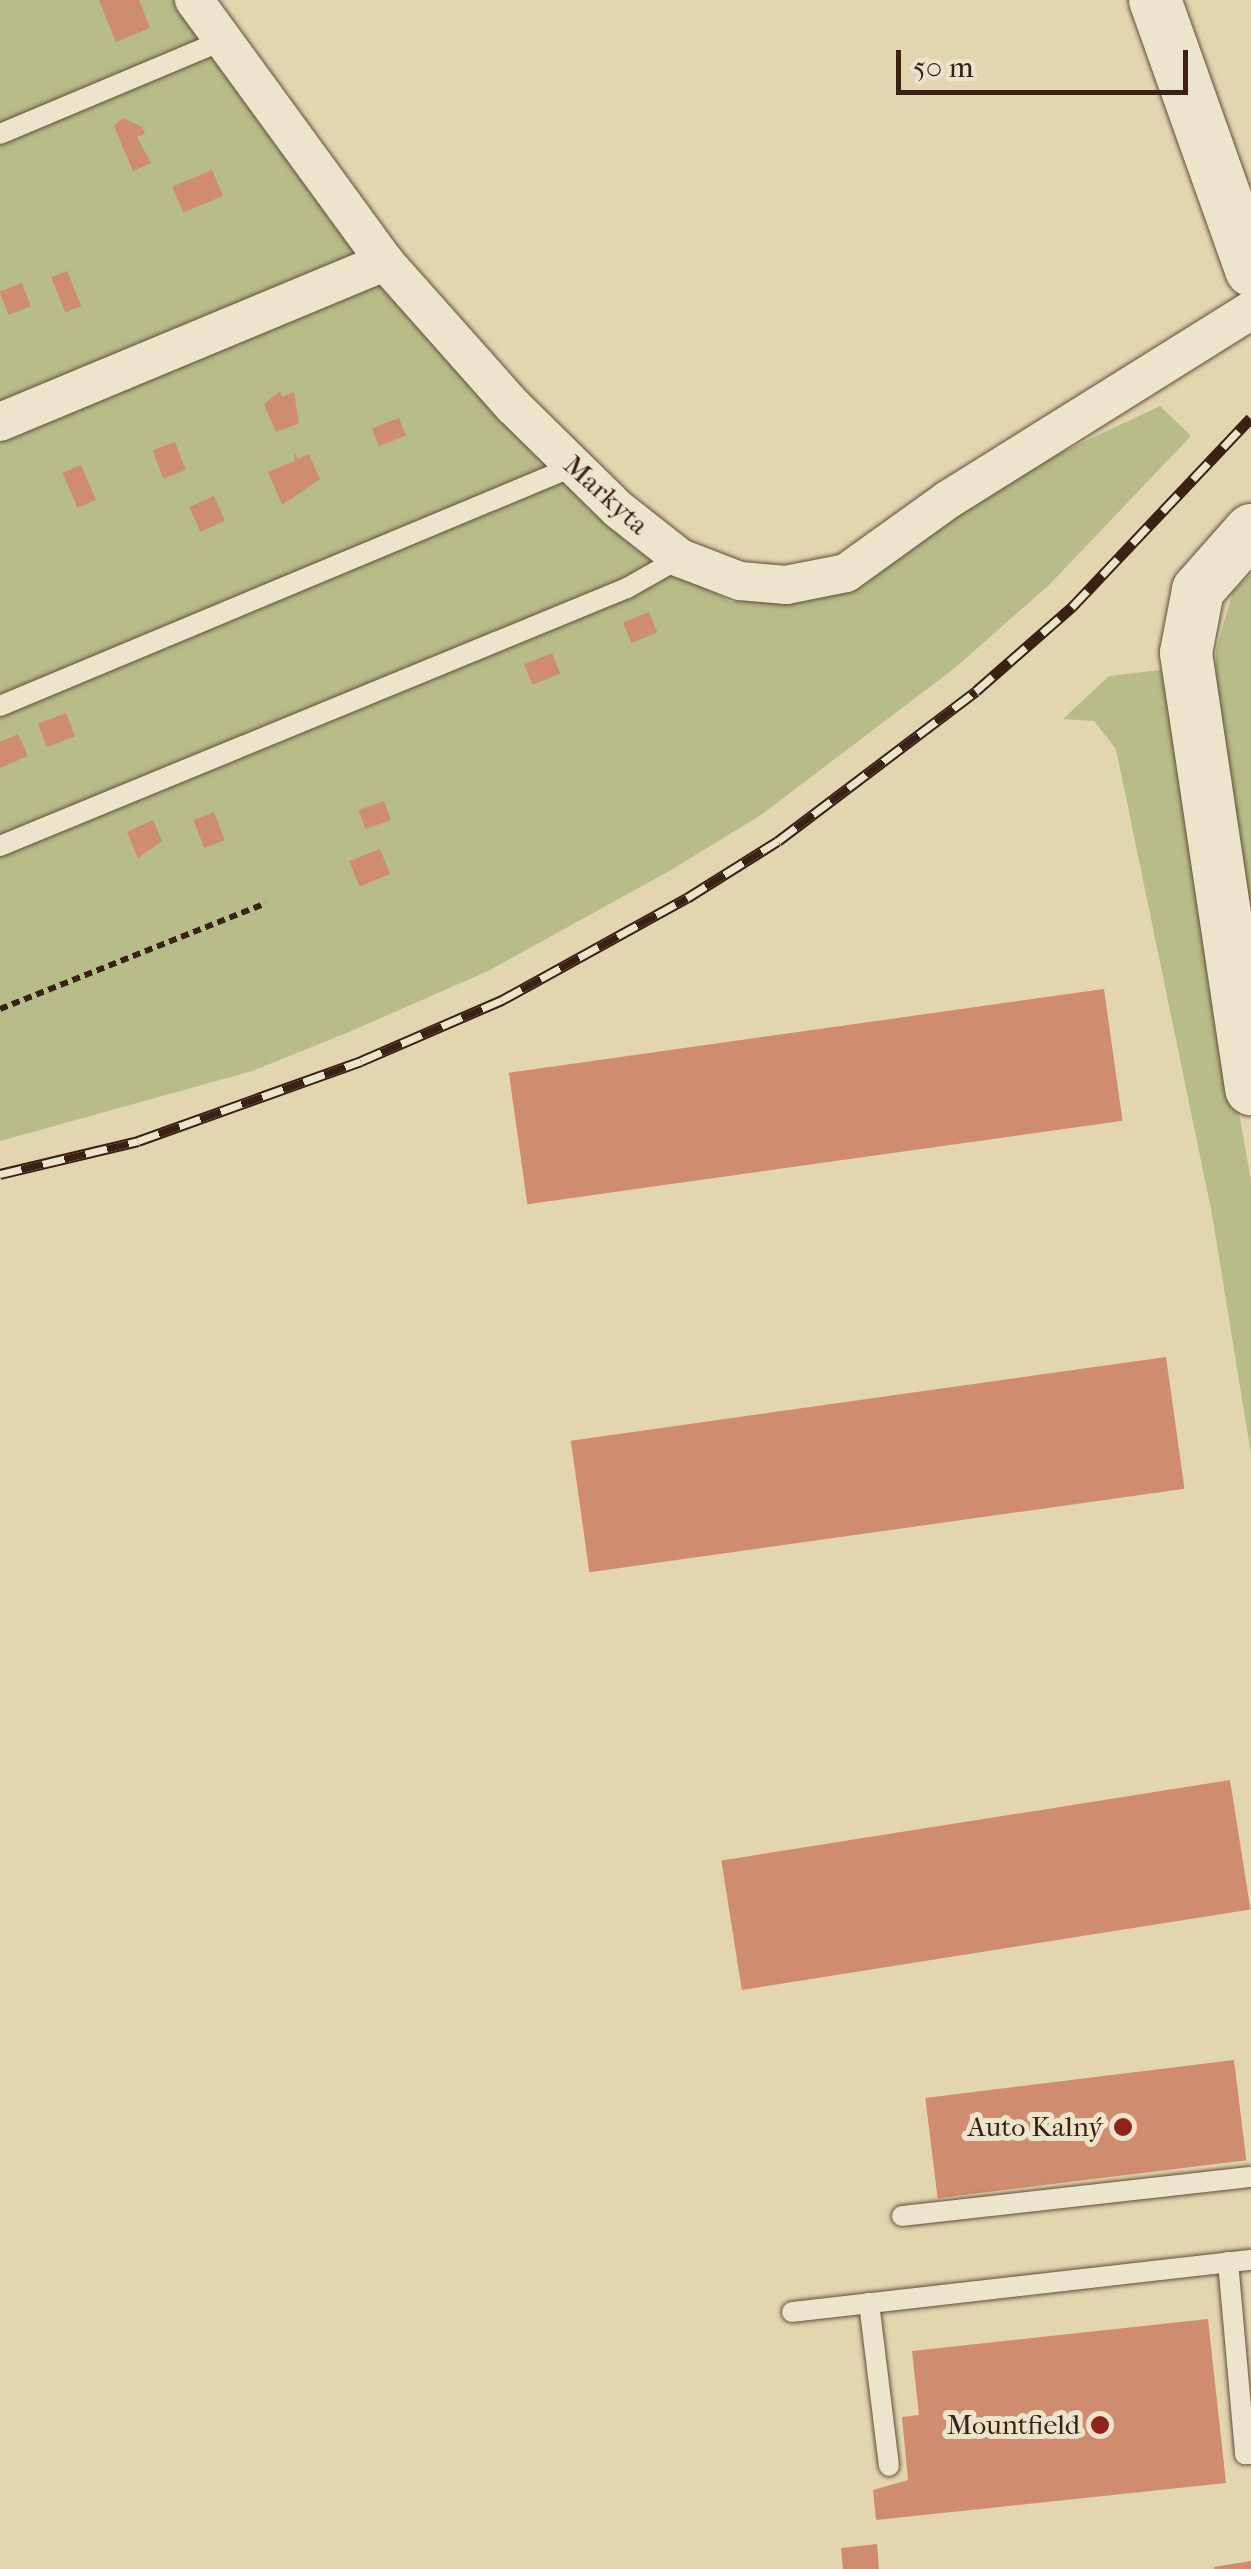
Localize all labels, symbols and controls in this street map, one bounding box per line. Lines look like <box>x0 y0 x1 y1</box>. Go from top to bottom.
scale bar <box>901 30 1194 92</box>
text: 50 m <box>913 50 974 85</box>
street label: Markyta <box>557 448 655 542</box>
place label: Auto Kalný <box>968 2110 1103 2144</box>
marker: Auto Kalný <box>1112 2116 1134 2138</box>
place label: Mountfield <box>947 2408 1080 2442</box>
marker: Mountfield <box>1089 2414 1111 2436</box>

